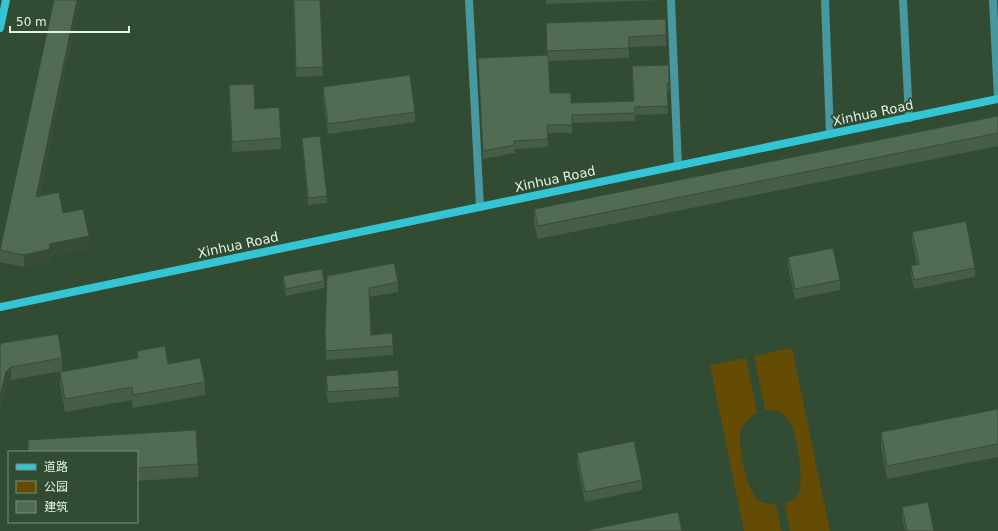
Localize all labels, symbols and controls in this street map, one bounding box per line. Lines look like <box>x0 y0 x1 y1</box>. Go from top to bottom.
scale bar <box>10 8 129 34</box>
text: 50 m <box>16 15 47 29</box>
street label: Xinhua Road <box>831 97 915 129</box>
street label: Xinhua Road <box>513 163 597 195</box>
street label: Xinhua Road <box>196 229 280 261</box>
legend <box>8 451 138 523</box>
text: 道路 <box>44 460 68 474</box>
text: 公园 <box>44 480 68 494</box>
text: 建筑 <box>44 500 68 514</box>

